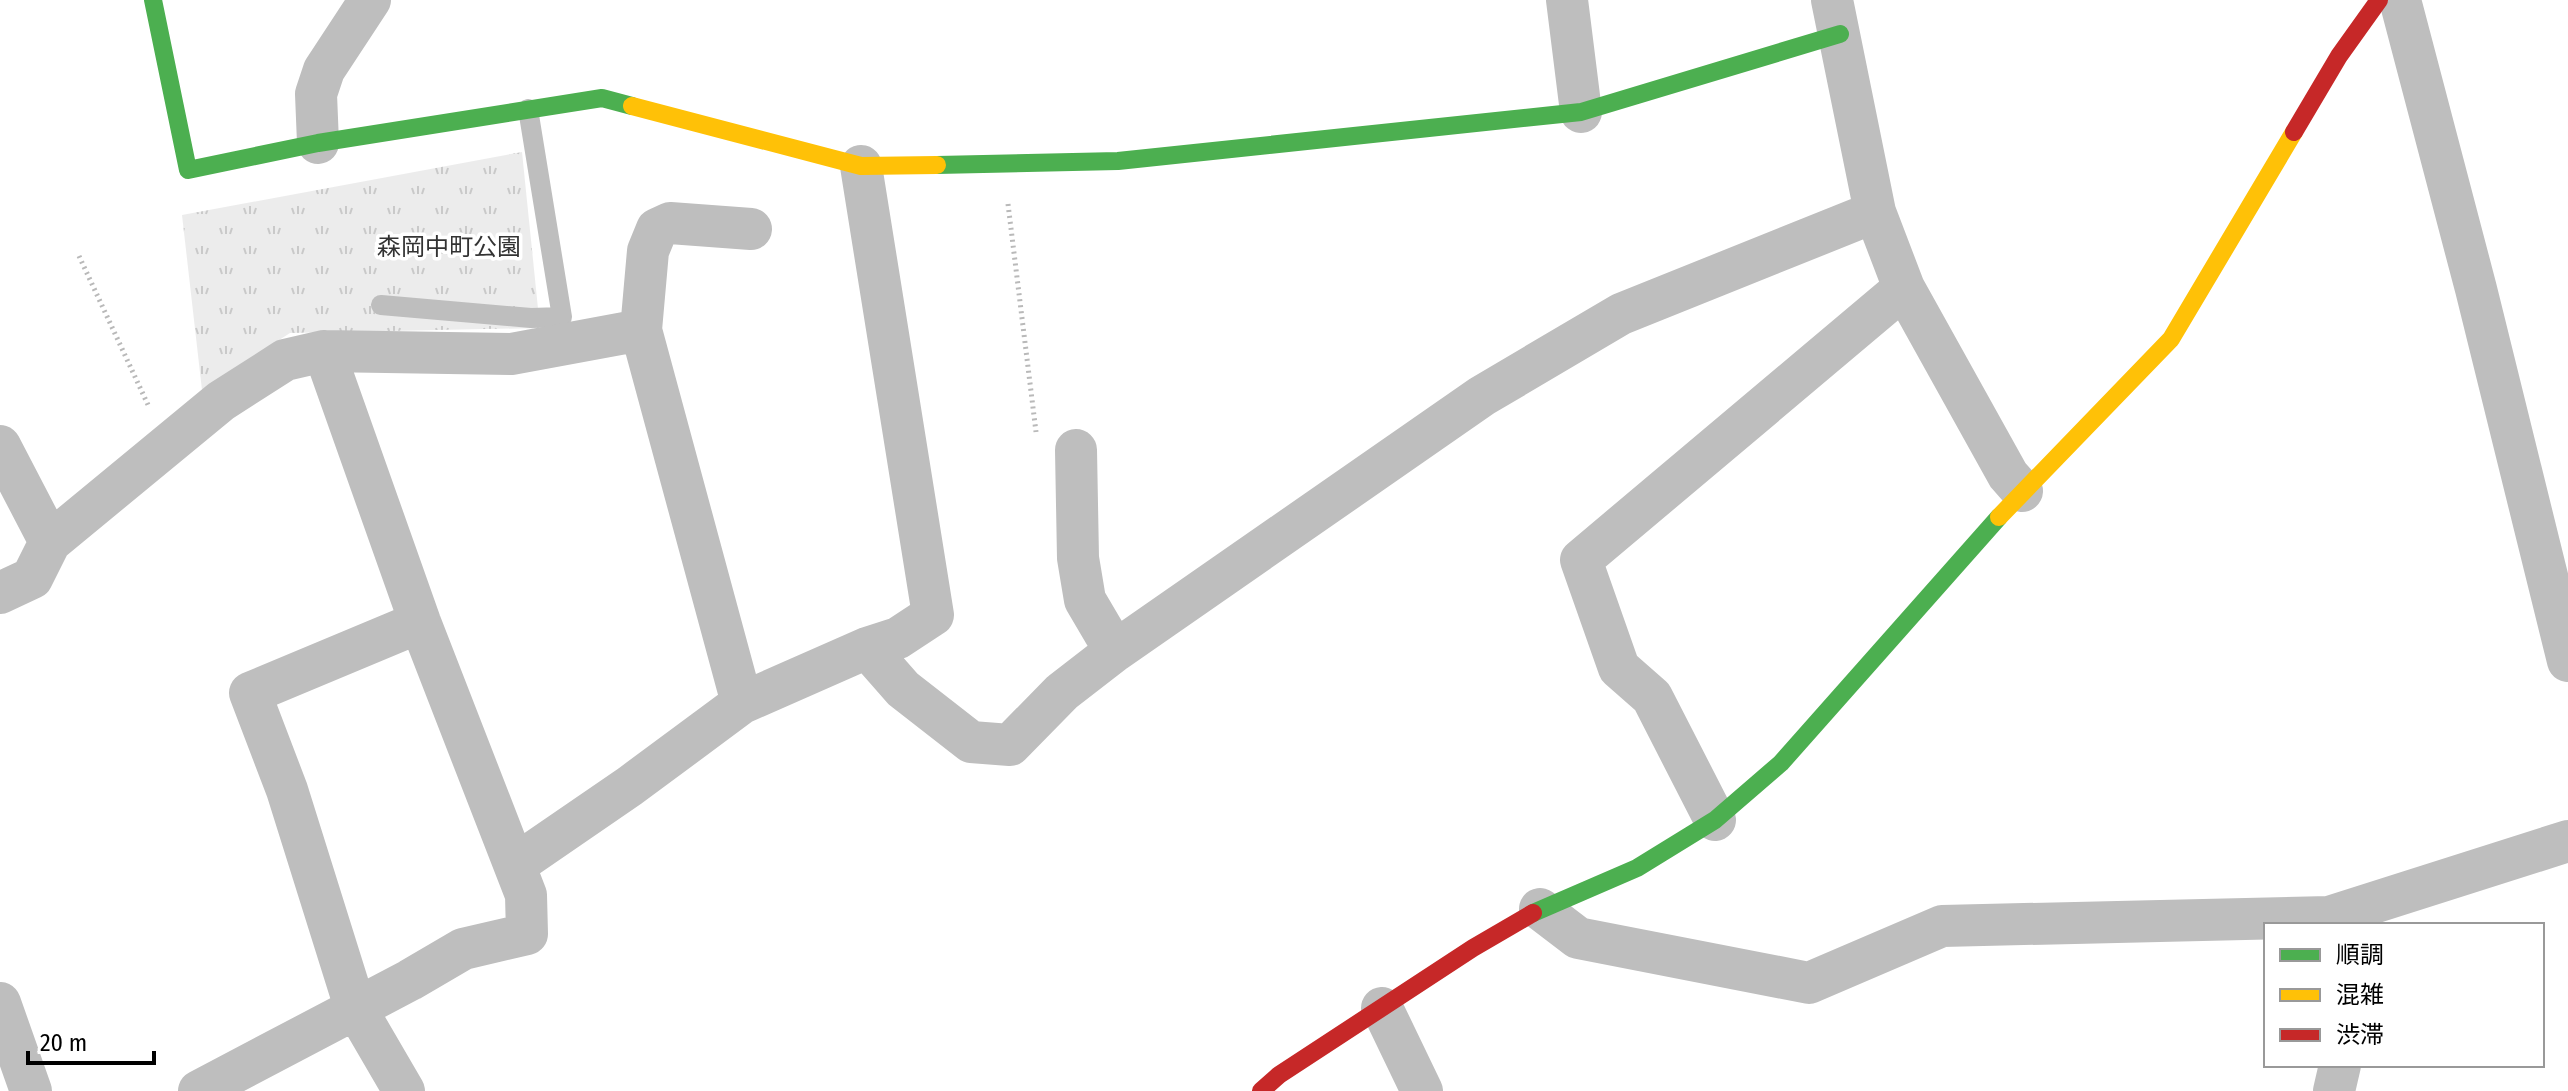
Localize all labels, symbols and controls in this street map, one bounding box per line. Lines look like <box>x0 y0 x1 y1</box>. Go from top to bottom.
park label: 森岡中町公園 <box>377 233 521 261</box>
legend <box>2264 923 2544 1067</box>
text: 順調 <box>2336 941 2384 969</box>
text: 混雑 <box>2336 981 2384 1009</box>
scale bar <box>28 1015 154 1065</box>
text: 渋滞 <box>2336 1021 2384 1049</box>
text: 20 m <box>40 1029 87 1057</box>

